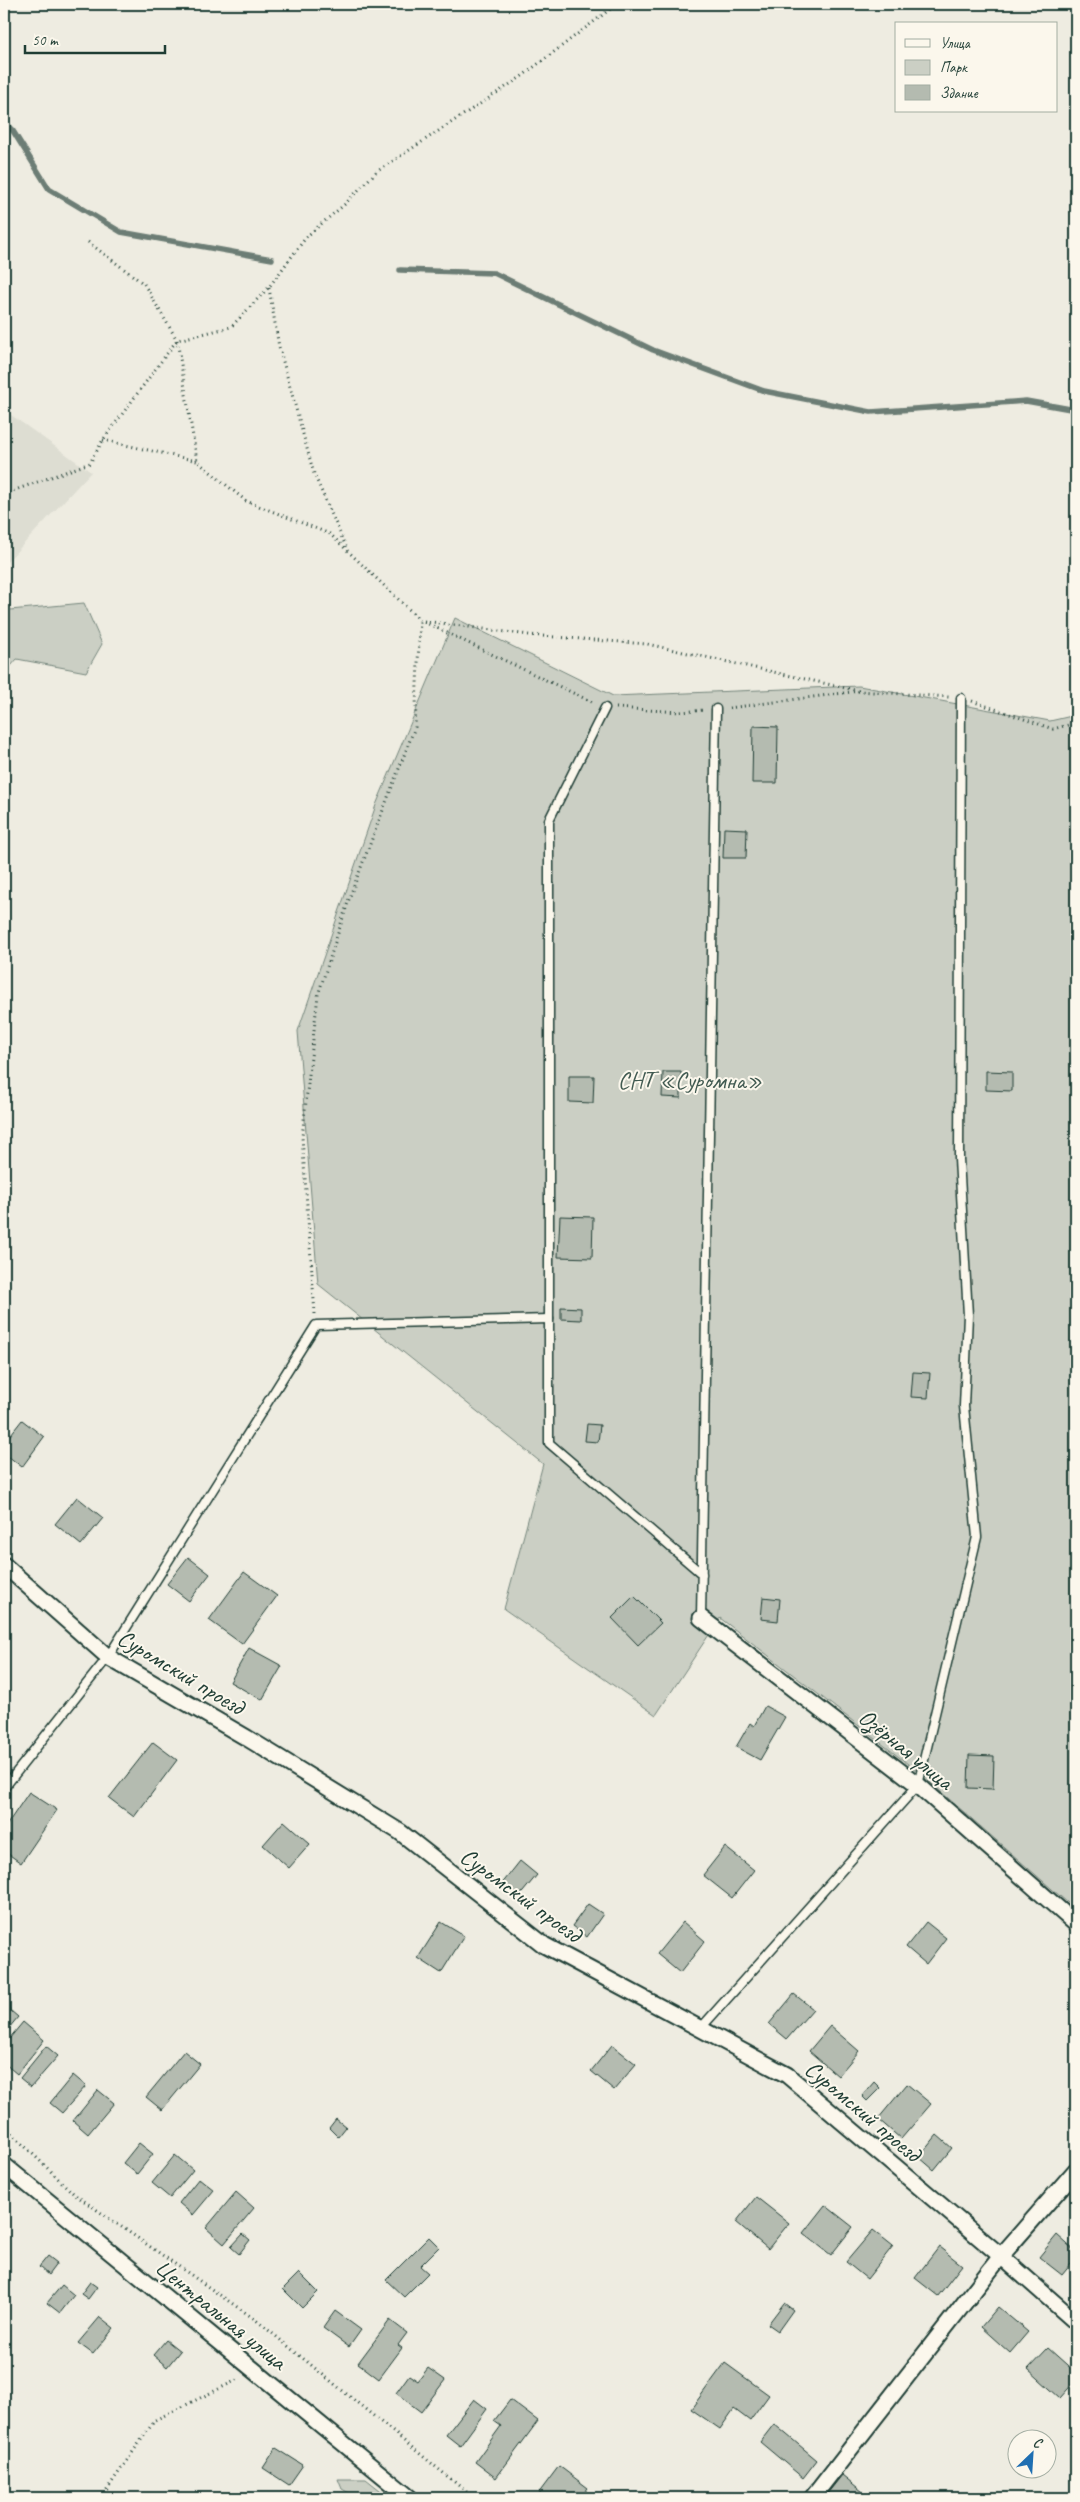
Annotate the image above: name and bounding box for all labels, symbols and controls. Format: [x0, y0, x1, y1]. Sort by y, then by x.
scale bar [25, 22, 165, 54]
legend [895, 22, 1058, 112]
text: 50 m [32, 31, 59, 50]
text: Улица [940, 34, 971, 53]
text: Парк [940, 58, 968, 77]
text: Здание [940, 84, 979, 103]
park label: СНТ «Суромна» [618, 1065, 762, 1095]
street label: Суромский проезд [112, 1622, 252, 1723]
street label: Озёрная улица [852, 1702, 960, 1798]
street label: Суромский проезд [454, 1841, 590, 1951]
street label: Суромский проезд [799, 2054, 929, 2170]
street label: Центральная улица [149, 2252, 294, 2377]
north arrow [1008, 2430, 1058, 2480]
text: С [1031, 2434, 1046, 2453]

